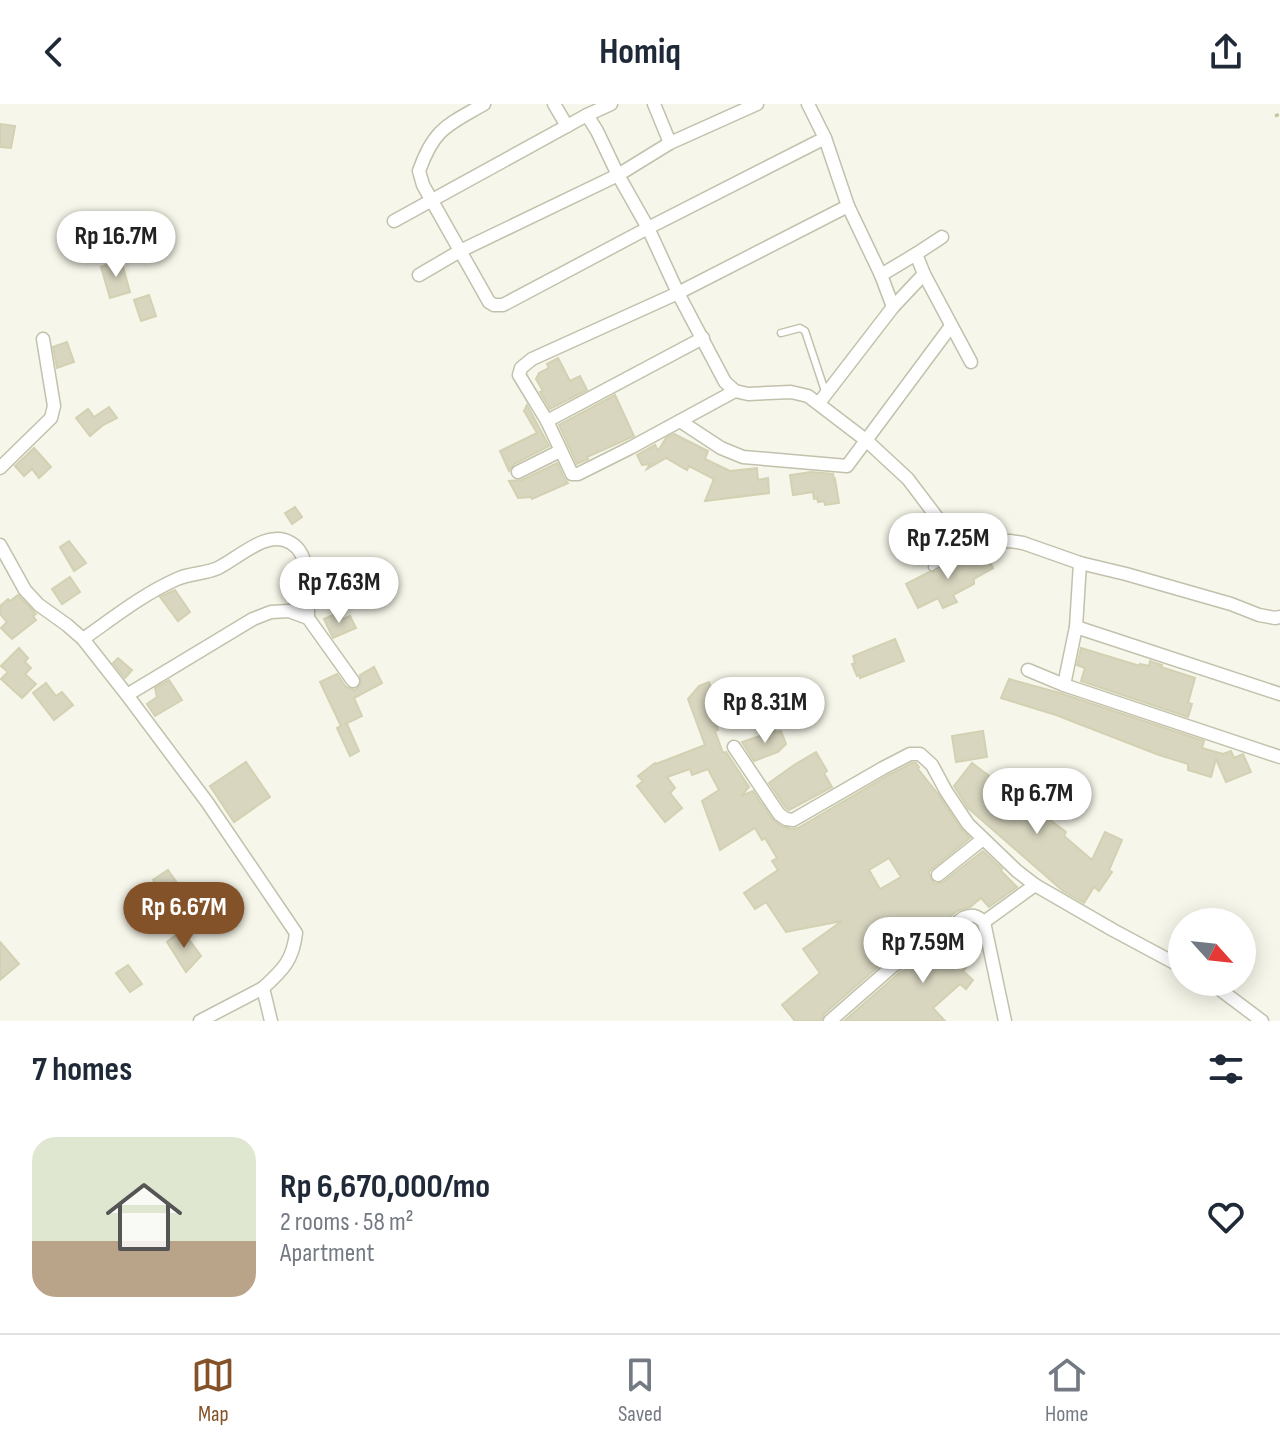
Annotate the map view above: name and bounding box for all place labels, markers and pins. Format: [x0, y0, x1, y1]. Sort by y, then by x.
pin: Rp 16.7M [33, 211, 199, 279]
pin: Rp 7.25M [865, 513, 1031, 581]
pin: Rp 7.63M [256, 557, 422, 625]
pin: Rp 8.31M [682, 677, 848, 745]
pin: Rp 6.7M [963, 768, 1111, 836]
pin: Rp 6.67M [101, 882, 267, 950]
pin: Rp 7.59M [840, 917, 1006, 985]

